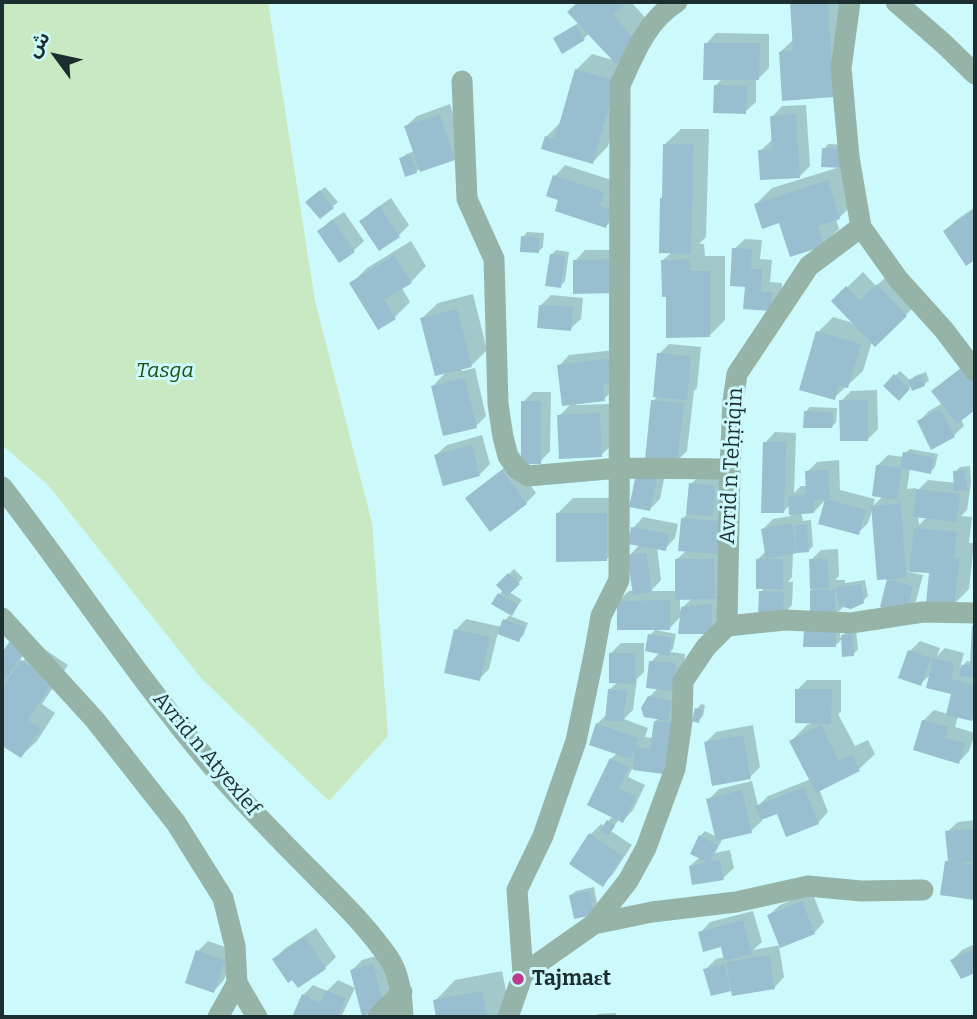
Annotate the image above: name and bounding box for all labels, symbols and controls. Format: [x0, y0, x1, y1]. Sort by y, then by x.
north arrow [21, 21, 91, 91]
text: ش [21, 27, 55, 61]
park label: Tasga [136, 358, 194, 384]
street label: Avrid n Teḥṛiqin [715, 387, 749, 545]
street label: Avrid n Atyexlef [147, 687, 265, 821]
place label: Tajmaɛt [532, 966, 611, 992]
marker: Tajmaɛt [510, 971, 526, 987]

